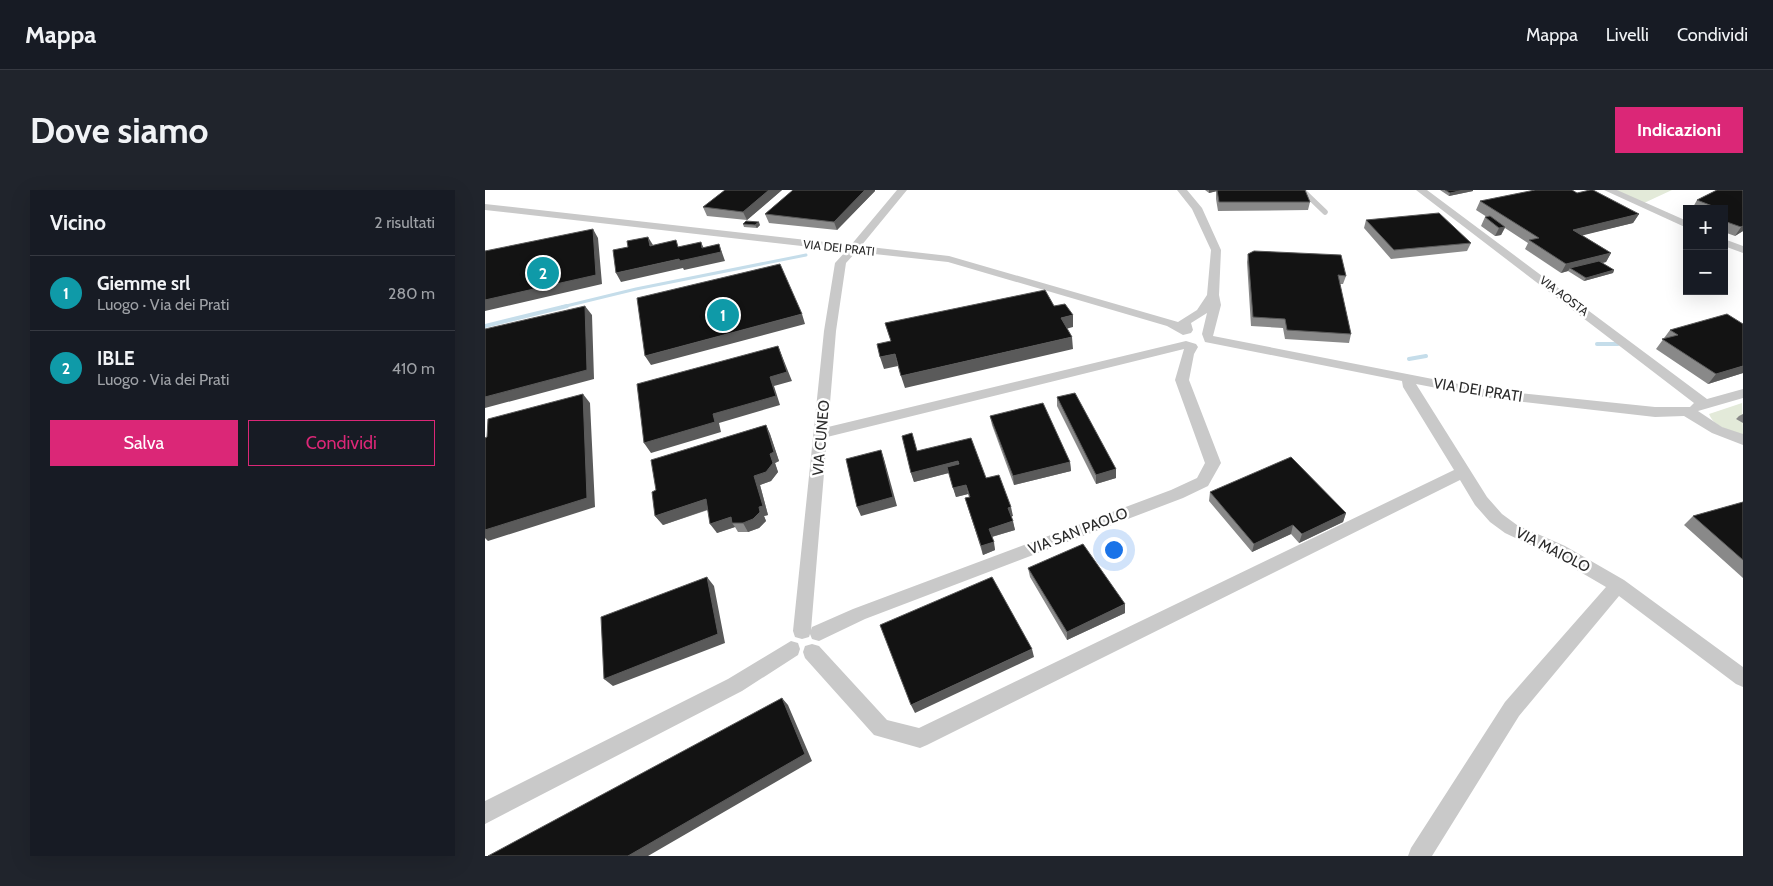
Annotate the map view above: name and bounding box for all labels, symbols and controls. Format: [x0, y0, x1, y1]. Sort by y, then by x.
text: Mappa [25, 20, 96, 49]
text: Mappa [1526, 24, 1578, 46]
text: Livelli [1606, 24, 1649, 46]
text: Condividi [1677, 24, 1748, 46]
button: Indicazioni [1615, 107, 1743, 153]
text: Dove siamo [30, 109, 209, 152]
map controls [1683, 205, 1728, 295]
button: + [1683, 205, 1728, 250]
text: Vicino [50, 210, 106, 235]
text: 2 risultati [374, 213, 435, 232]
street label: VIA DEI PRATI [803, 236, 876, 259]
button: − [1683, 250, 1728, 295]
pin: 2 [527, 254, 559, 292]
text: Giemme srl [97, 272, 190, 295]
street label: VIA AOSTA [1537, 272, 1592, 319]
text: 1 [63, 284, 69, 303]
text: 280 m [388, 284, 435, 303]
text: Luogo · Via dei Prati [97, 295, 229, 314]
pin: 1 [707, 296, 739, 334]
text: IBLE [97, 347, 135, 370]
text: 2 [62, 359, 70, 378]
text: 410 m [392, 359, 435, 378]
text: Luogo · Via dei Prati [97, 370, 229, 389]
street label: VIA DEI PRATI [1432, 374, 1524, 406]
street label: VIA CUNEO [809, 399, 833, 477]
button: Salva [50, 420, 238, 466]
button: Condividi [248, 420, 435, 466]
street label: VIA SAN PAOLO [1026, 504, 1130, 558]
street label: VIA MAIOLO [1513, 524, 1593, 576]
your location [1101, 537, 1127, 563]

